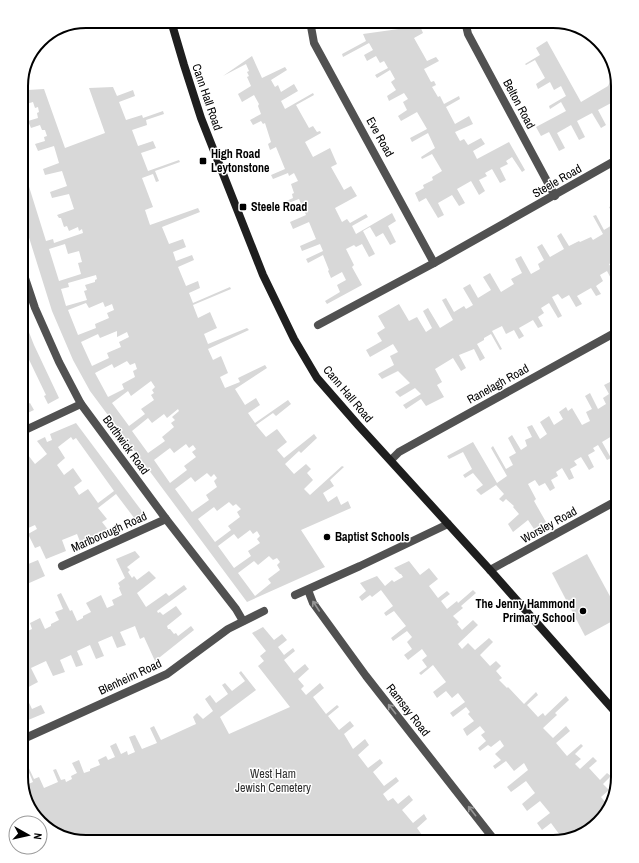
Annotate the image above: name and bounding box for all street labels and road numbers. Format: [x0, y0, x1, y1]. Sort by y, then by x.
street label: Cann Hall Road [188, 62, 226, 132]
street label: Belton Road [499, 76, 539, 132]
street label: Eve Road [363, 114, 397, 160]
street label: Steele Road [530, 161, 584, 201]
street label: Ranelagh Road [464, 360, 532, 408]
street label: Cann Hall Road [320, 362, 376, 426]
street label: Borthwick Road [99, 412, 153, 478]
street label: Worsley Road [518, 503, 580, 547]
street label: Marlborough Road [69, 508, 149, 556]
street label: Blenheim Road [96, 655, 164, 699]
street label: Ramsay Road [383, 681, 433, 739]

